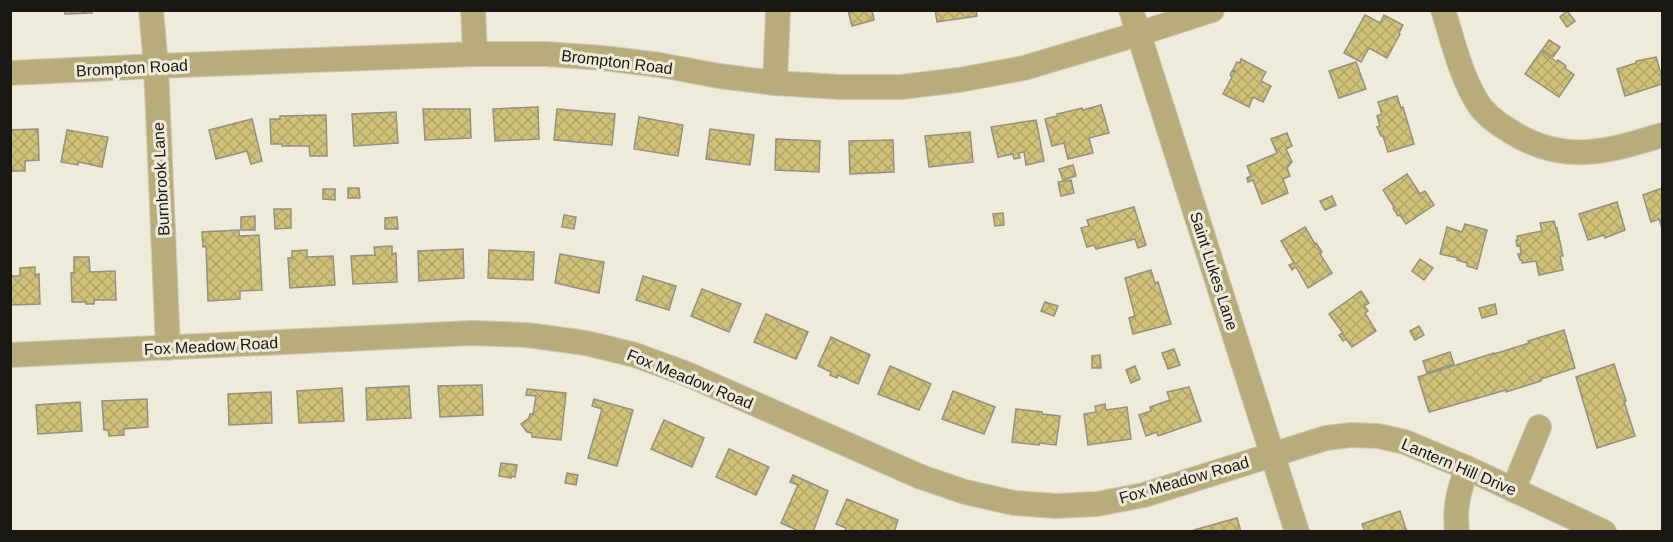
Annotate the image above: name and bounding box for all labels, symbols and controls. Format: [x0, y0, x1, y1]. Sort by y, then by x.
street label: Brompton Road [560, 47, 674, 77]
street label: Brompton Road [76, 57, 188, 79]
street label: Burnbrook Lane [150, 122, 172, 236]
street label: Saint Lukes Lane [1187, 210, 1241, 333]
street label: Fox Meadow Road [143, 334, 279, 358]
street label: Fox Meadow Road [625, 346, 755, 412]
street label: Lantern Hill Drive [1399, 435, 1519, 499]
street label: Fox Meadow Road [1117, 453, 1251, 507]

